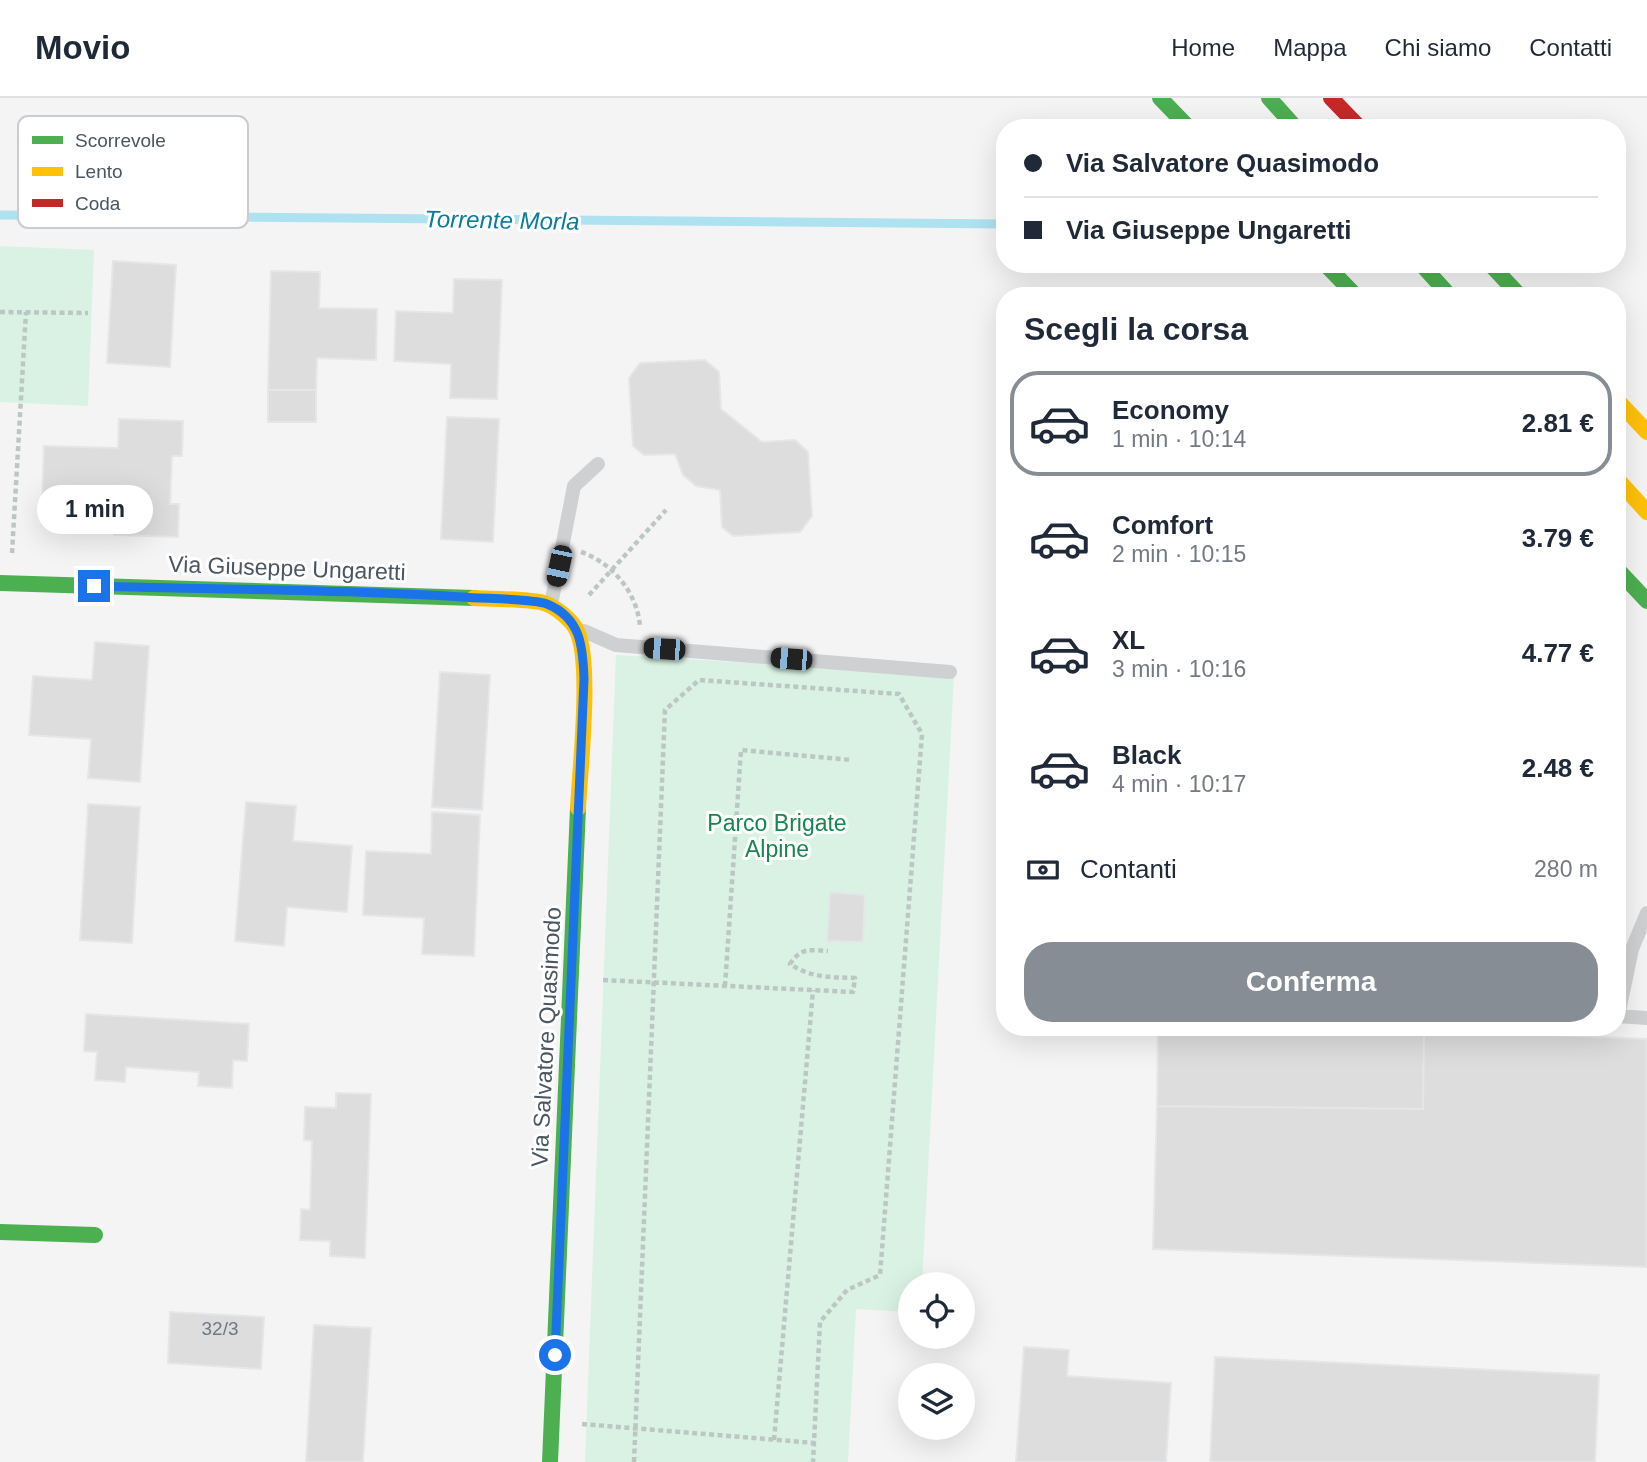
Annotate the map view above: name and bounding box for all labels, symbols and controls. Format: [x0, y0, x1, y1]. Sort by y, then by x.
text: Movio [35, 29, 130, 66]
text: Home [1171, 34, 1235, 61]
text: Mappa [1273, 34, 1347, 61]
text: Chi siamo [1385, 34, 1491, 61]
text: Contatti [1529, 34, 1612, 61]
legend [18, 116, 248, 228]
text: Scorrevole [75, 130, 166, 151]
text: Via Salvatore Quasimodo [1066, 148, 1379, 178]
text: Lento [75, 161, 123, 182]
text: Coda [75, 193, 121, 214]
water label: Torrente Morla [424, 205, 580, 235]
text: Via Giuseppe Ungaretti [1066, 215, 1352, 245]
text: Scegli la corsa [1024, 311, 1248, 347]
icon: car [1028, 392, 1091, 455]
text: Economy [1112, 395, 1229, 425]
text: 2.81 € [1522, 408, 1594, 438]
text: 1 min · 10:14 [1112, 426, 1246, 452]
callout: 1 min [36, 484, 152, 533]
text: 1 min [65, 496, 125, 522]
icon: car [1028, 507, 1091, 570]
text: Comfort [1112, 510, 1213, 540]
text: 3.79 € [1522, 523, 1594, 553]
text: 2 min · 10:15 [1112, 541, 1246, 567]
car [545, 543, 574, 589]
street label: Via Giuseppe Ungaretti [168, 551, 406, 585]
route end [78, 570, 110, 602]
icon: car [1028, 622, 1091, 685]
text: XL [1112, 625, 1145, 655]
car [643, 637, 686, 661]
text: 4.77 € [1522, 638, 1594, 668]
car [770, 647, 813, 671]
text: 3 min · 10:16 [1112, 656, 1246, 682]
icon: car [1028, 737, 1091, 800]
text: Black [1112, 740, 1181, 770]
text: 2.48 € [1522, 753, 1594, 783]
text: 4 min · 10:17 [1112, 771, 1246, 797]
park label: Parco Brigate Alpine [707, 810, 847, 862]
icon: cash [1024, 851, 1062, 889]
text: Contanti [1080, 854, 1177, 884]
text: 280 m [1534, 856, 1598, 882]
street label: Via Salvatore Quasimodo [526, 906, 566, 1168]
button: Conferma [1024, 942, 1598, 1022]
map controls [898, 1272, 975, 1440]
button: locate [898, 1272, 975, 1349]
house number: 32/3 [202, 1318, 238, 1339]
route start [539, 1339, 571, 1371]
button: layers [898, 1363, 975, 1440]

